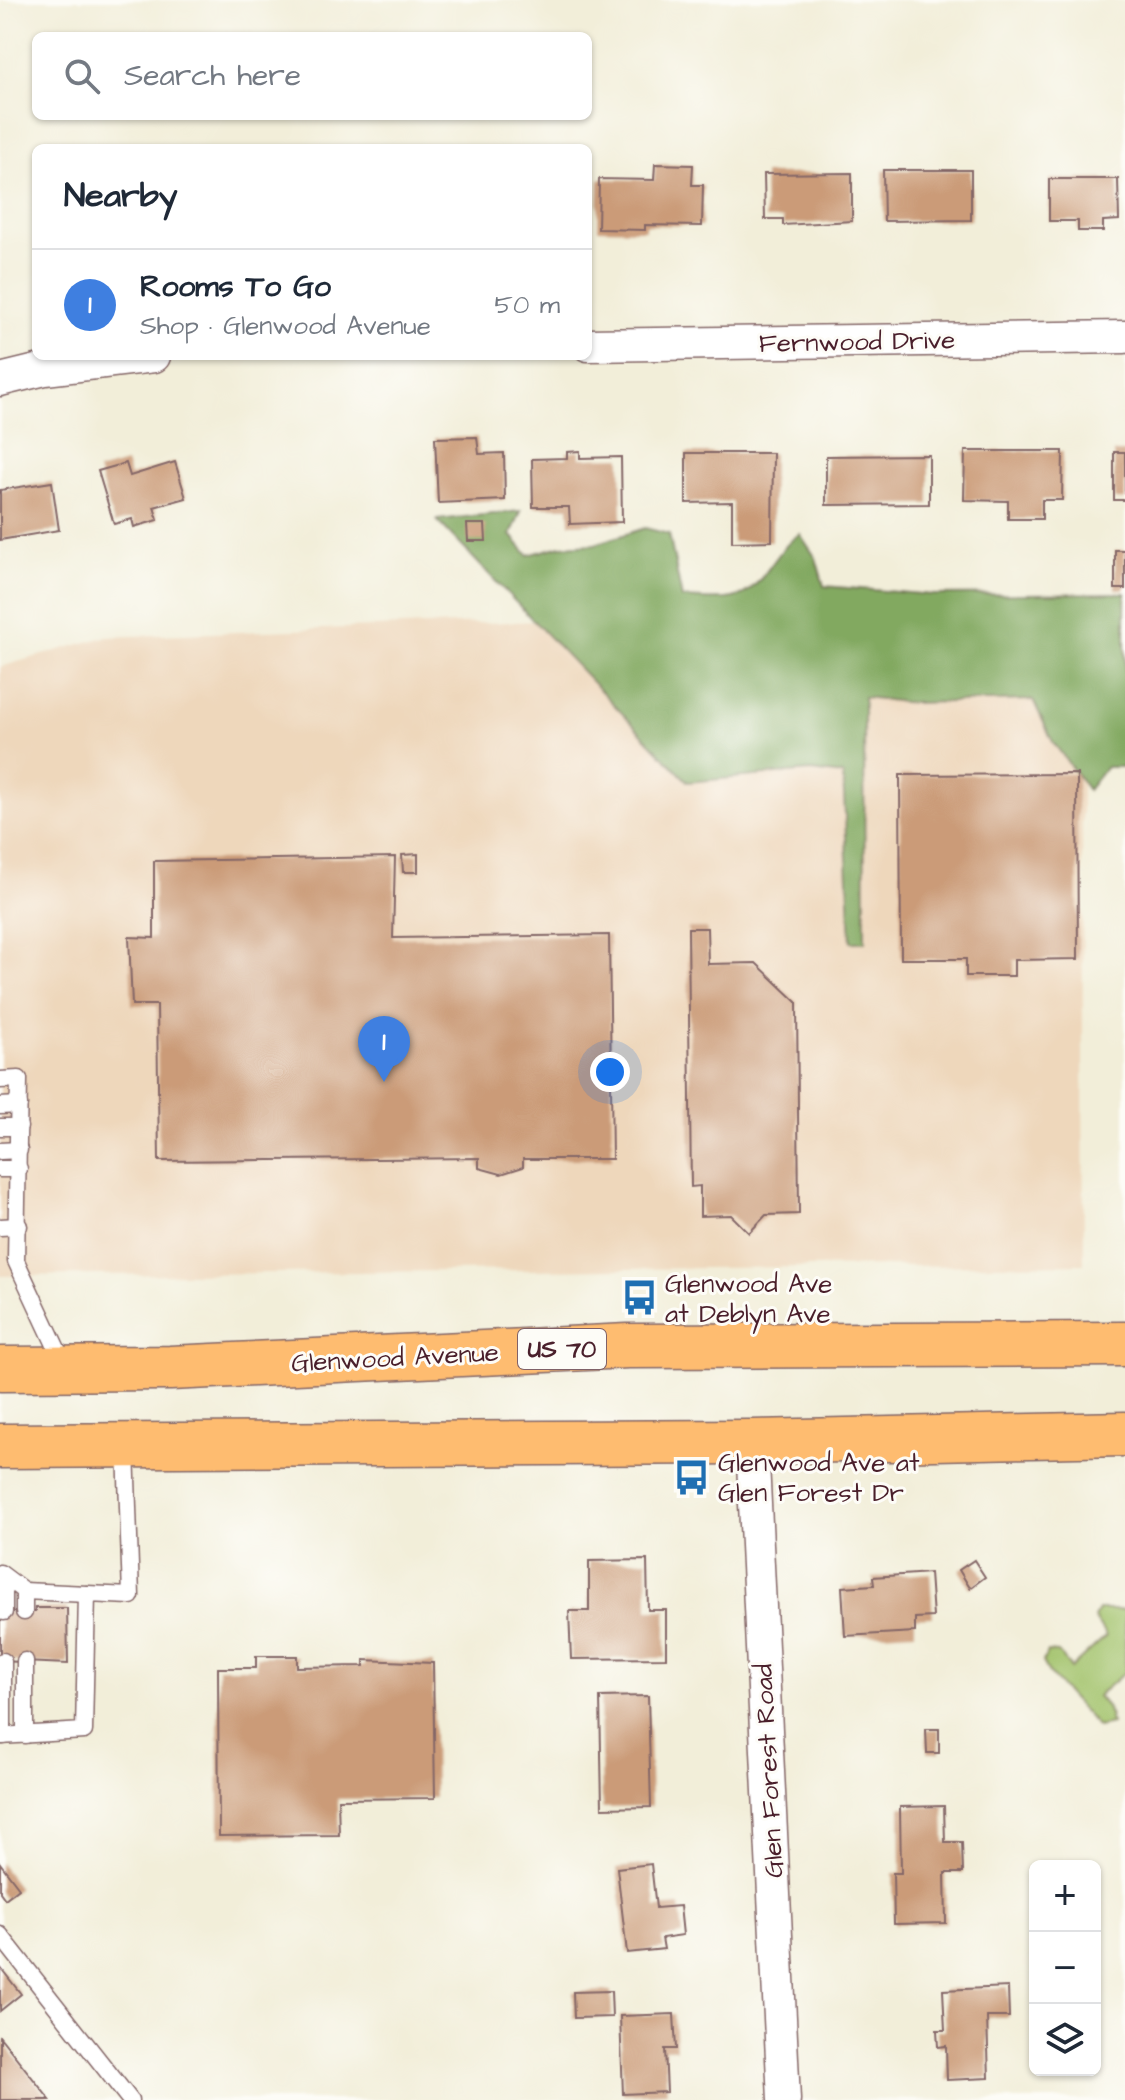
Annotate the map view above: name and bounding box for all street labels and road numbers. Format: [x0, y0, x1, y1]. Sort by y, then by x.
street label: Fernwood Drive [759, 322, 955, 362]
road number: US 70 [518, 1329, 606, 1369]
street label: Glenwood Avenue [290, 1335, 500, 1381]
street label: Glen Forest Road [745, 1663, 793, 1879]

